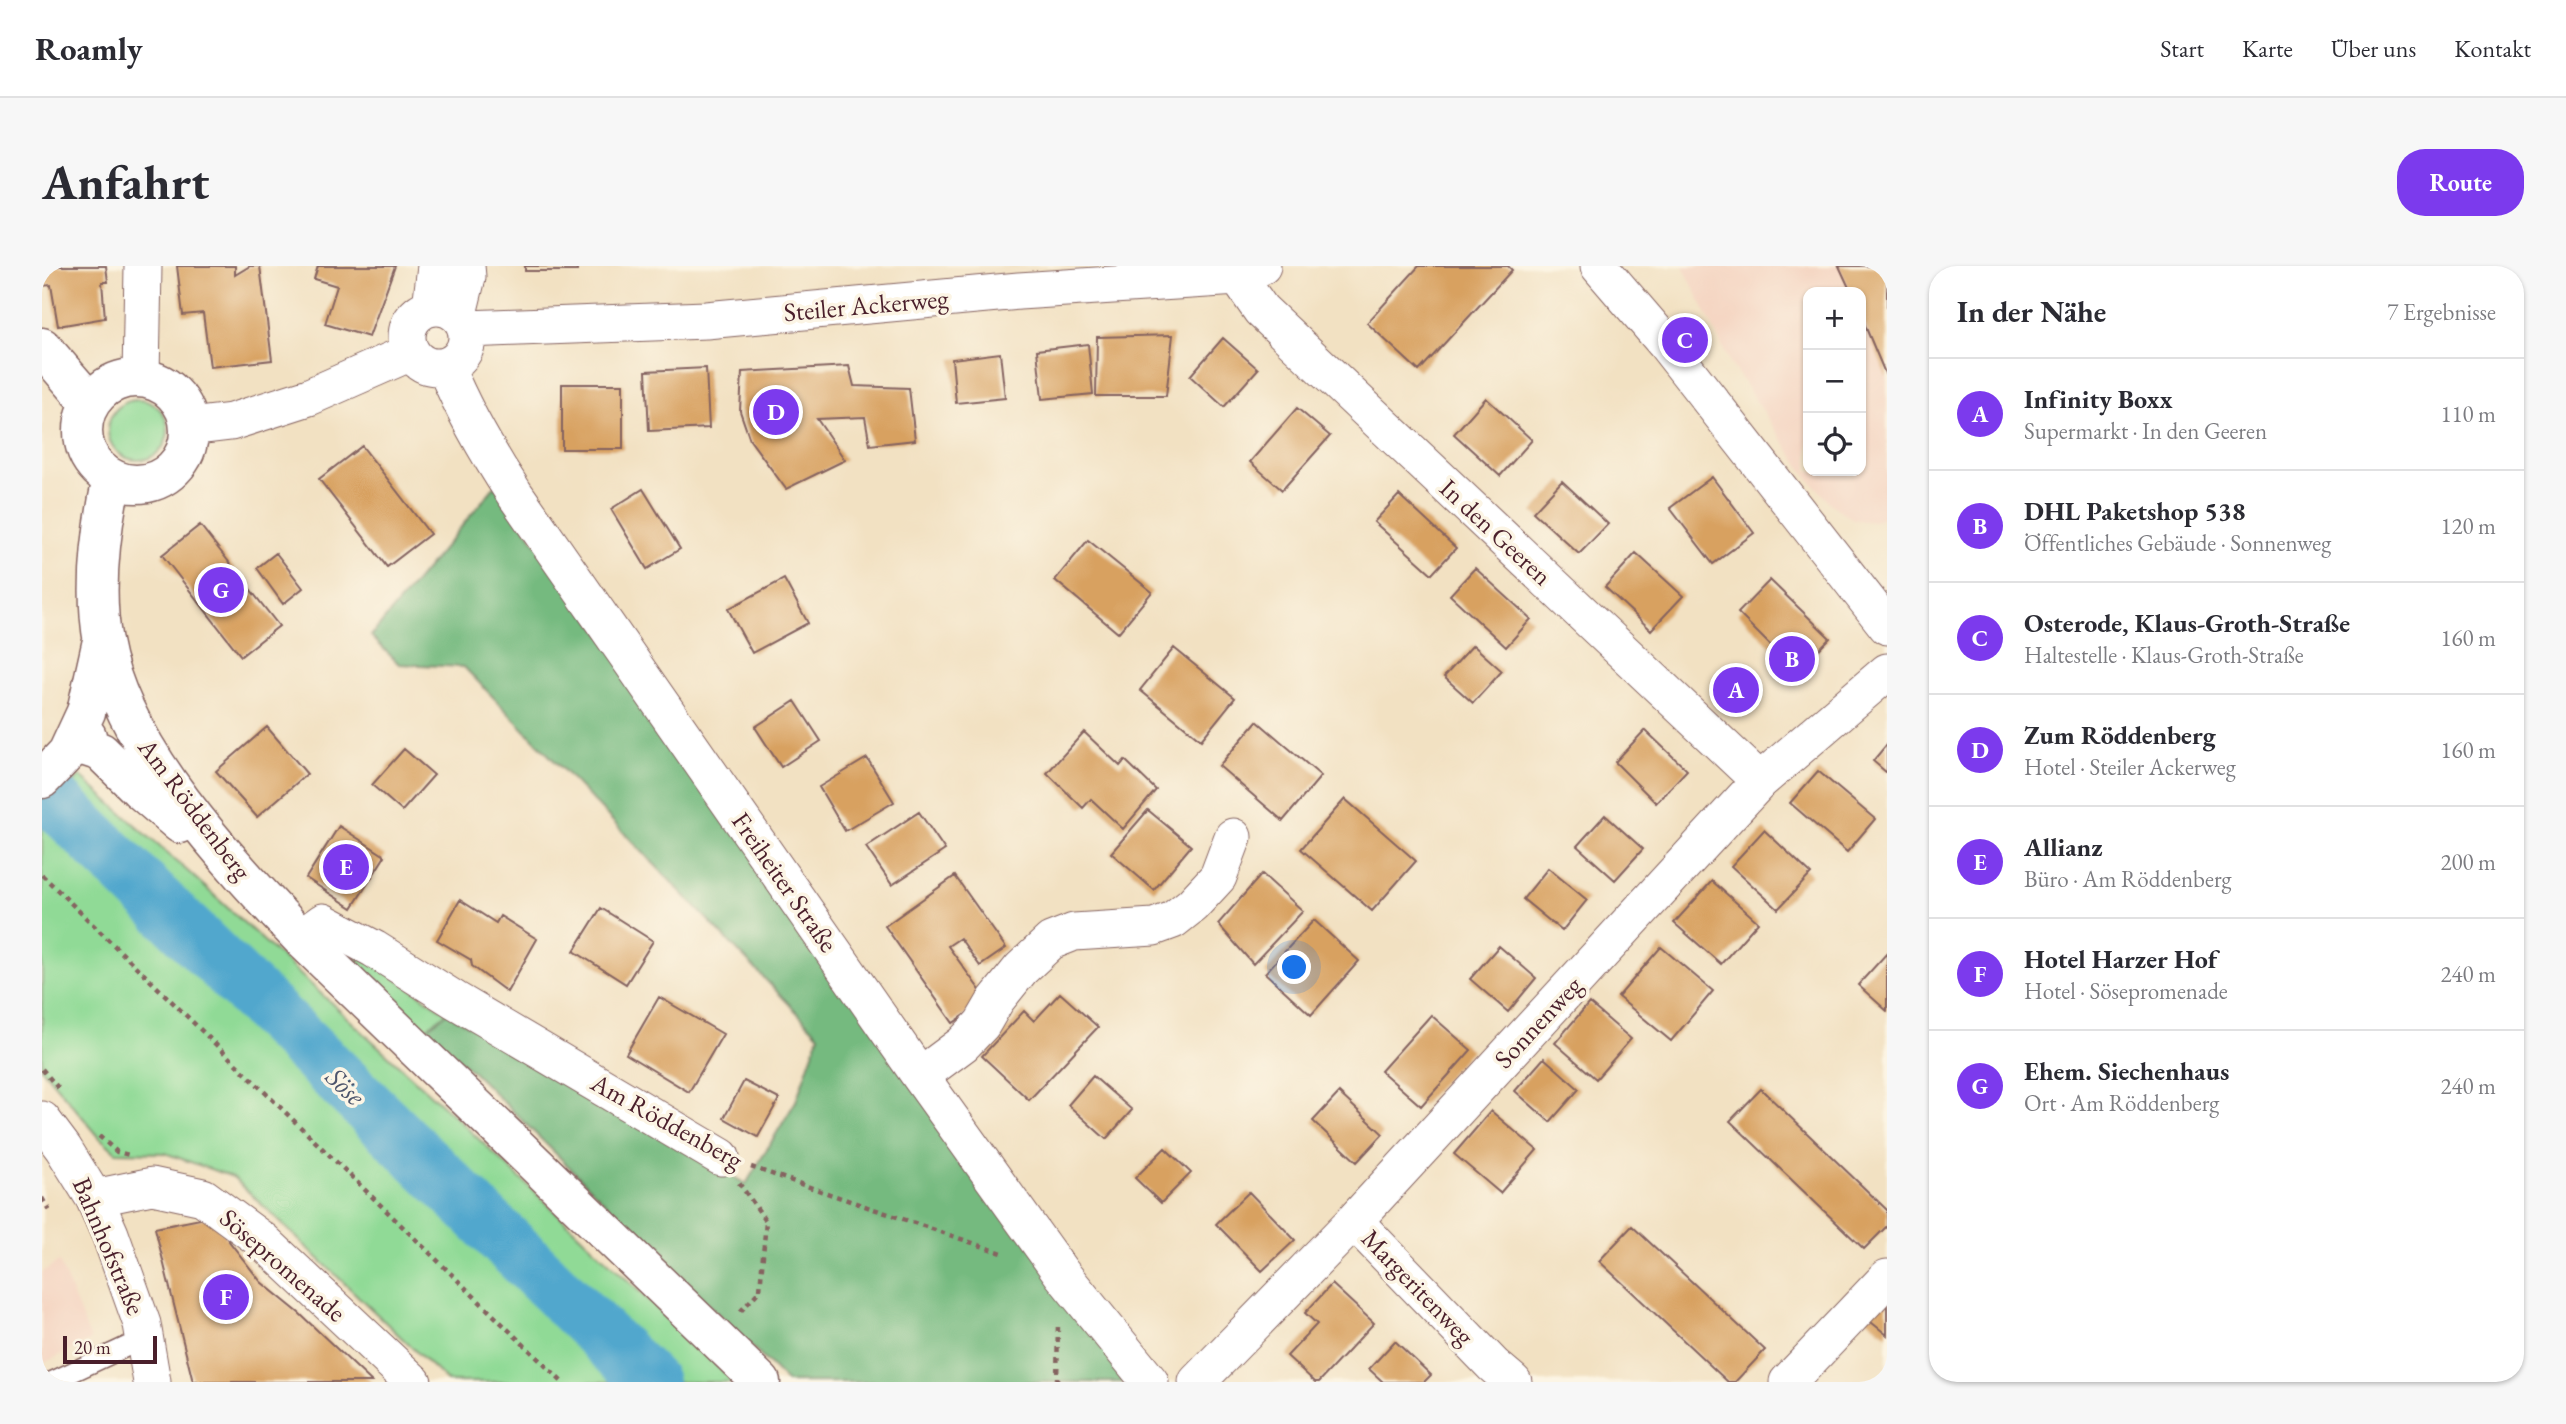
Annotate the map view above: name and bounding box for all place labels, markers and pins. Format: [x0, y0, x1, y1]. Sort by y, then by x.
pin: C [1662, 314, 1708, 366]
pin: D [753, 386, 799, 438]
pin: G [198, 564, 244, 616]
pin: B [1769, 633, 1815, 685]
pin: A [1713, 664, 1759, 716]
pin: E [323, 841, 369, 893]
pin: F [203, 1271, 249, 1323]

